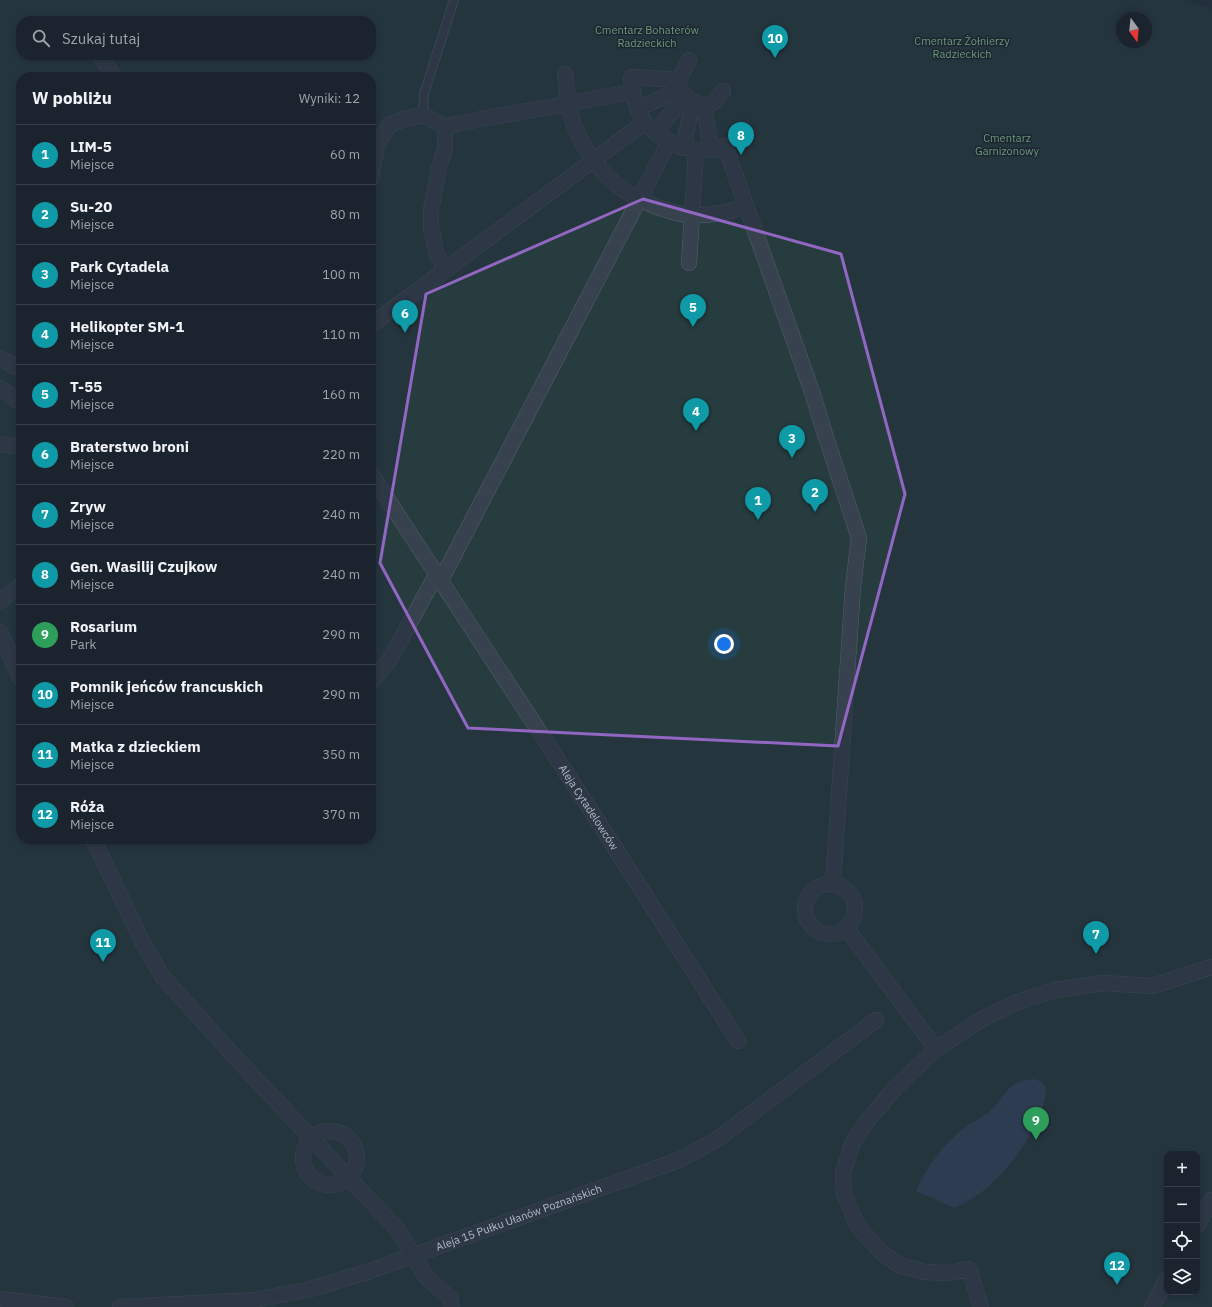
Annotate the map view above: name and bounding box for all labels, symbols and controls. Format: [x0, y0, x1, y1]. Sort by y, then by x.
north arrow [1116, 12, 1152, 48]
search box [16, 16, 376, 60]
park label: Cmentarz Bohaterów Radzieckich [595, 23, 700, 50]
pin: 10 [762, 25, 788, 58]
icon: search [30, 27, 52, 49]
text: Szukaj tutaj [62, 29, 140, 48]
park label: Cmentarz Żołnierzy Radzieckich [914, 34, 1010, 61]
text: W pobliżu [32, 87, 112, 109]
text: Wyniki: 12 [299, 90, 360, 107]
pin: 8 [728, 122, 754, 155]
park label: Cmentarz Garnizonowy [975, 131, 1040, 158]
text: LIM-5 [70, 137, 112, 156]
text: 1 [41, 146, 49, 163]
text: 60 m [330, 146, 360, 163]
text: Miejsce [70, 156, 114, 173]
text: Su-20 [70, 197, 112, 216]
text: 2 [41, 206, 49, 223]
text: 80 m [330, 206, 360, 223]
text: Miejsce [70, 216, 114, 233]
text: Park Cytadela [70, 257, 169, 276]
text: 3 [41, 266, 49, 283]
text: 100 m [322, 266, 360, 283]
text: Miejsce [70, 276, 114, 293]
pin: 5 [680, 294, 706, 327]
pin: 6 [392, 300, 418, 333]
text: Helikopter SM-1 [70, 317, 184, 336]
text: 4 [41, 326, 49, 343]
text: 110 m [322, 326, 360, 343]
text: Miejsce [70, 336, 114, 353]
text: T-55 [70, 377, 102, 396]
text: 5 [41, 386, 49, 403]
text: 160 m [322, 386, 360, 403]
text: Miejsce [70, 396, 114, 413]
pin: 4 [683, 398, 709, 431]
pin: 3 [779, 425, 805, 458]
text: Braterstwo broni [70, 437, 189, 456]
text: 6 [41, 446, 49, 463]
text: 220 m [322, 446, 360, 463]
text: Miejsce [70, 456, 114, 473]
pin: 2 [802, 479, 828, 512]
pin: 1 [745, 487, 771, 520]
text: Zryw [70, 497, 106, 516]
text: 7 [41, 506, 49, 523]
text: 240 m [322, 506, 360, 523]
text: Miejsce [70, 516, 114, 533]
text: Gen. Wasilij Czujkow [70, 557, 217, 576]
text: 8 [41, 566, 49, 583]
text: 240 m [322, 566, 360, 583]
text: Miejsce [70, 576, 114, 593]
text: Rosarium [70, 617, 137, 636]
text: 9 [41, 626, 49, 643]
text: 290 m [322, 626, 360, 643]
your location [714, 634, 734, 654]
text: Park [70, 636, 96, 653]
text: Pomnik jeńców francuskich [70, 677, 263, 696]
text: 10 [37, 686, 53, 703]
text: 290 m [322, 686, 360, 703]
text: Miejsce [70, 696, 114, 713]
text: Matka z dzieckiem [70, 737, 201, 756]
text: 11 [37, 746, 53, 763]
text: 350 m [322, 746, 360, 763]
text: Miejsce [70, 756, 114, 773]
street label: Aleja Cytadelowców [556, 762, 622, 853]
text: Róża [70, 797, 105, 816]
text: 12 [37, 806, 53, 823]
text: 370 m [322, 806, 360, 823]
text: Miejsce [70, 816, 114, 833]
pin: 7 [1083, 921, 1109, 954]
pin: 11 [90, 929, 116, 962]
pin: 9 [1023, 1107, 1049, 1140]
map controls [1164, 1151, 1200, 1295]
button: + [1164, 1151, 1200, 1187]
street label: Aleja 15 Pułku Ułanów Poznańskich [434, 1181, 604, 1254]
button: − [1164, 1187, 1200, 1223]
button: locate [1164, 1223, 1200, 1259]
pin: 12 [1104, 1252, 1130, 1285]
button: layers [1164, 1259, 1200, 1295]

